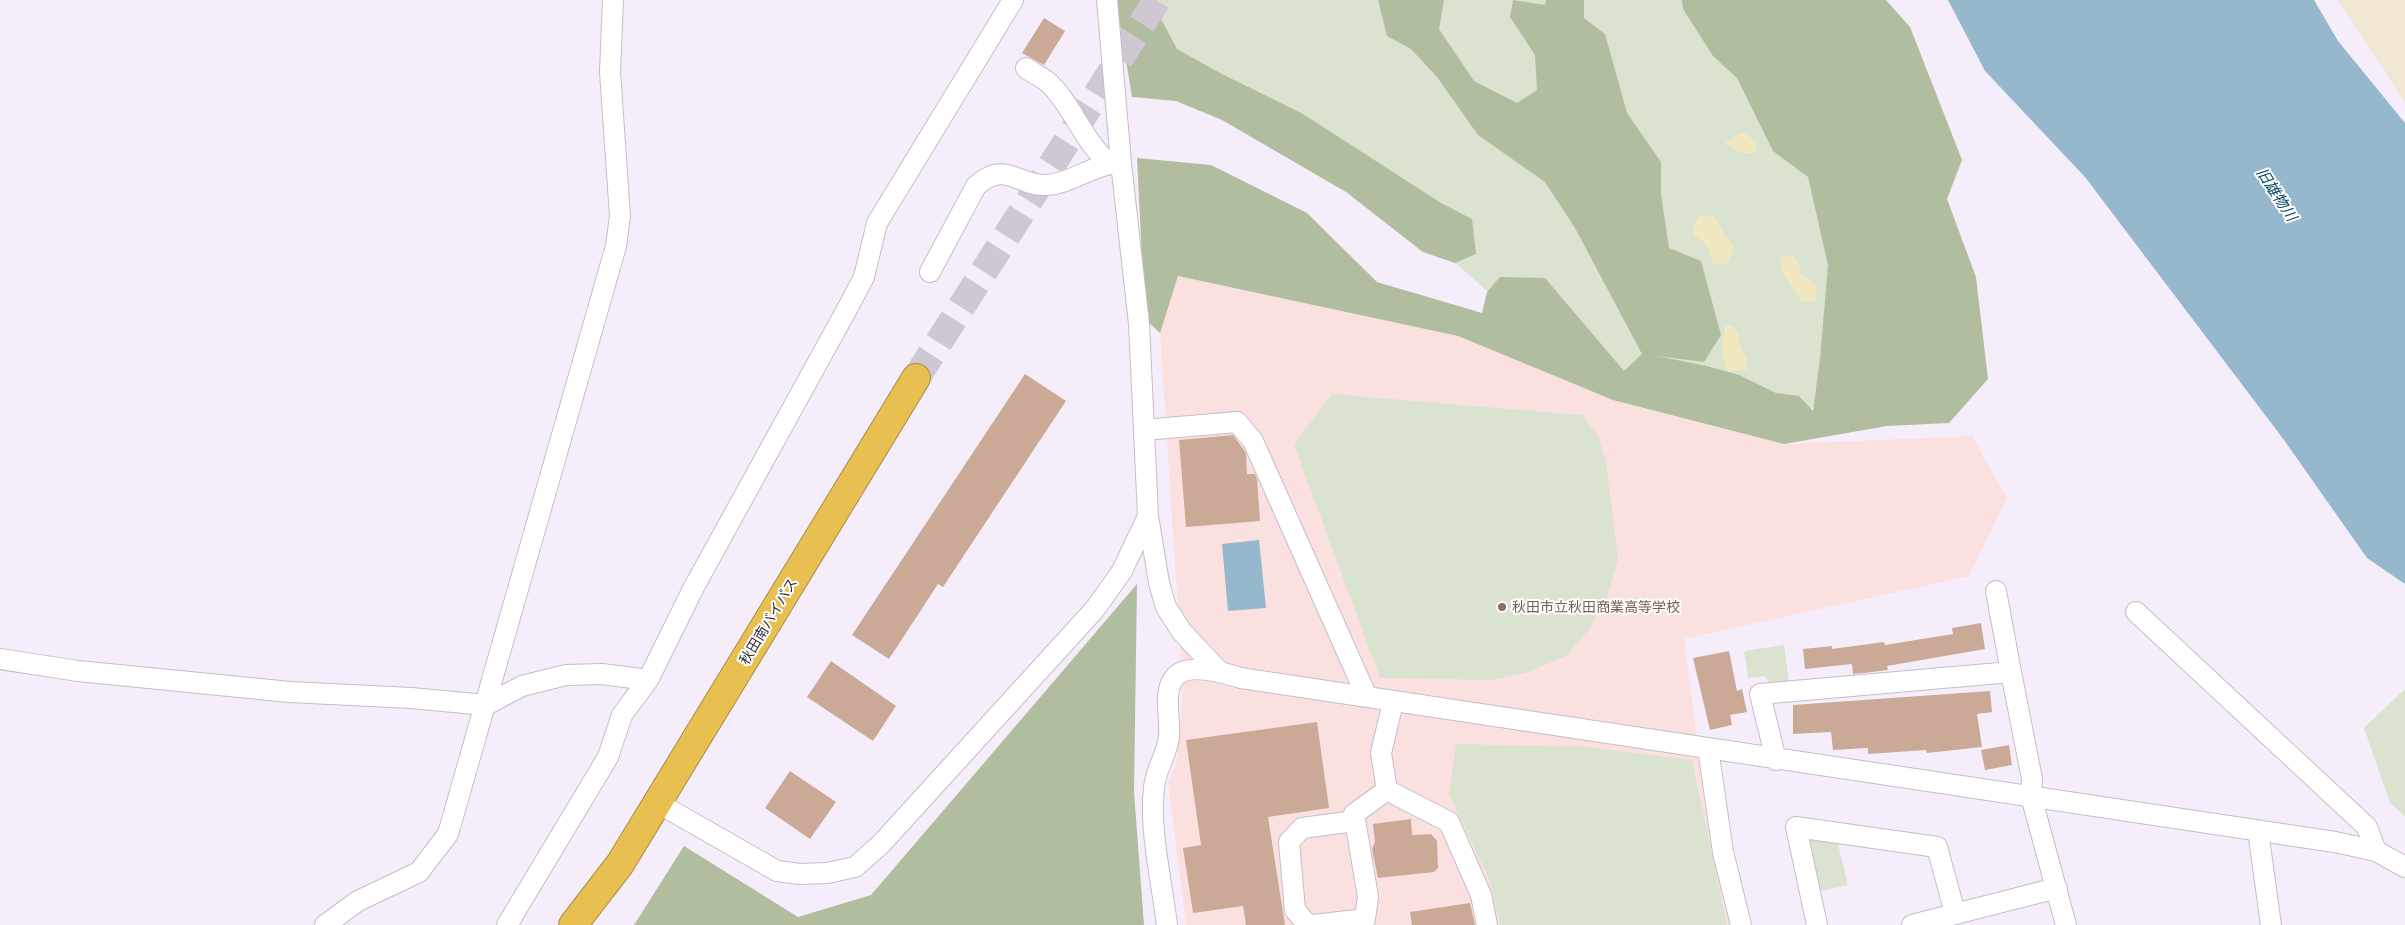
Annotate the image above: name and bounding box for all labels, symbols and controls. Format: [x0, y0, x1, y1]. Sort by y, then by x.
water label: 旧雄物川 [2253, 164, 2301, 224]
street label: 秋田南バイパス [736, 575, 800, 667]
place label: 秋田市立秋田商業高等学校 [1512, 599, 1680, 615]
marker: 秋田市立秋田商業高等学校 [1496, 601, 1508, 613]

